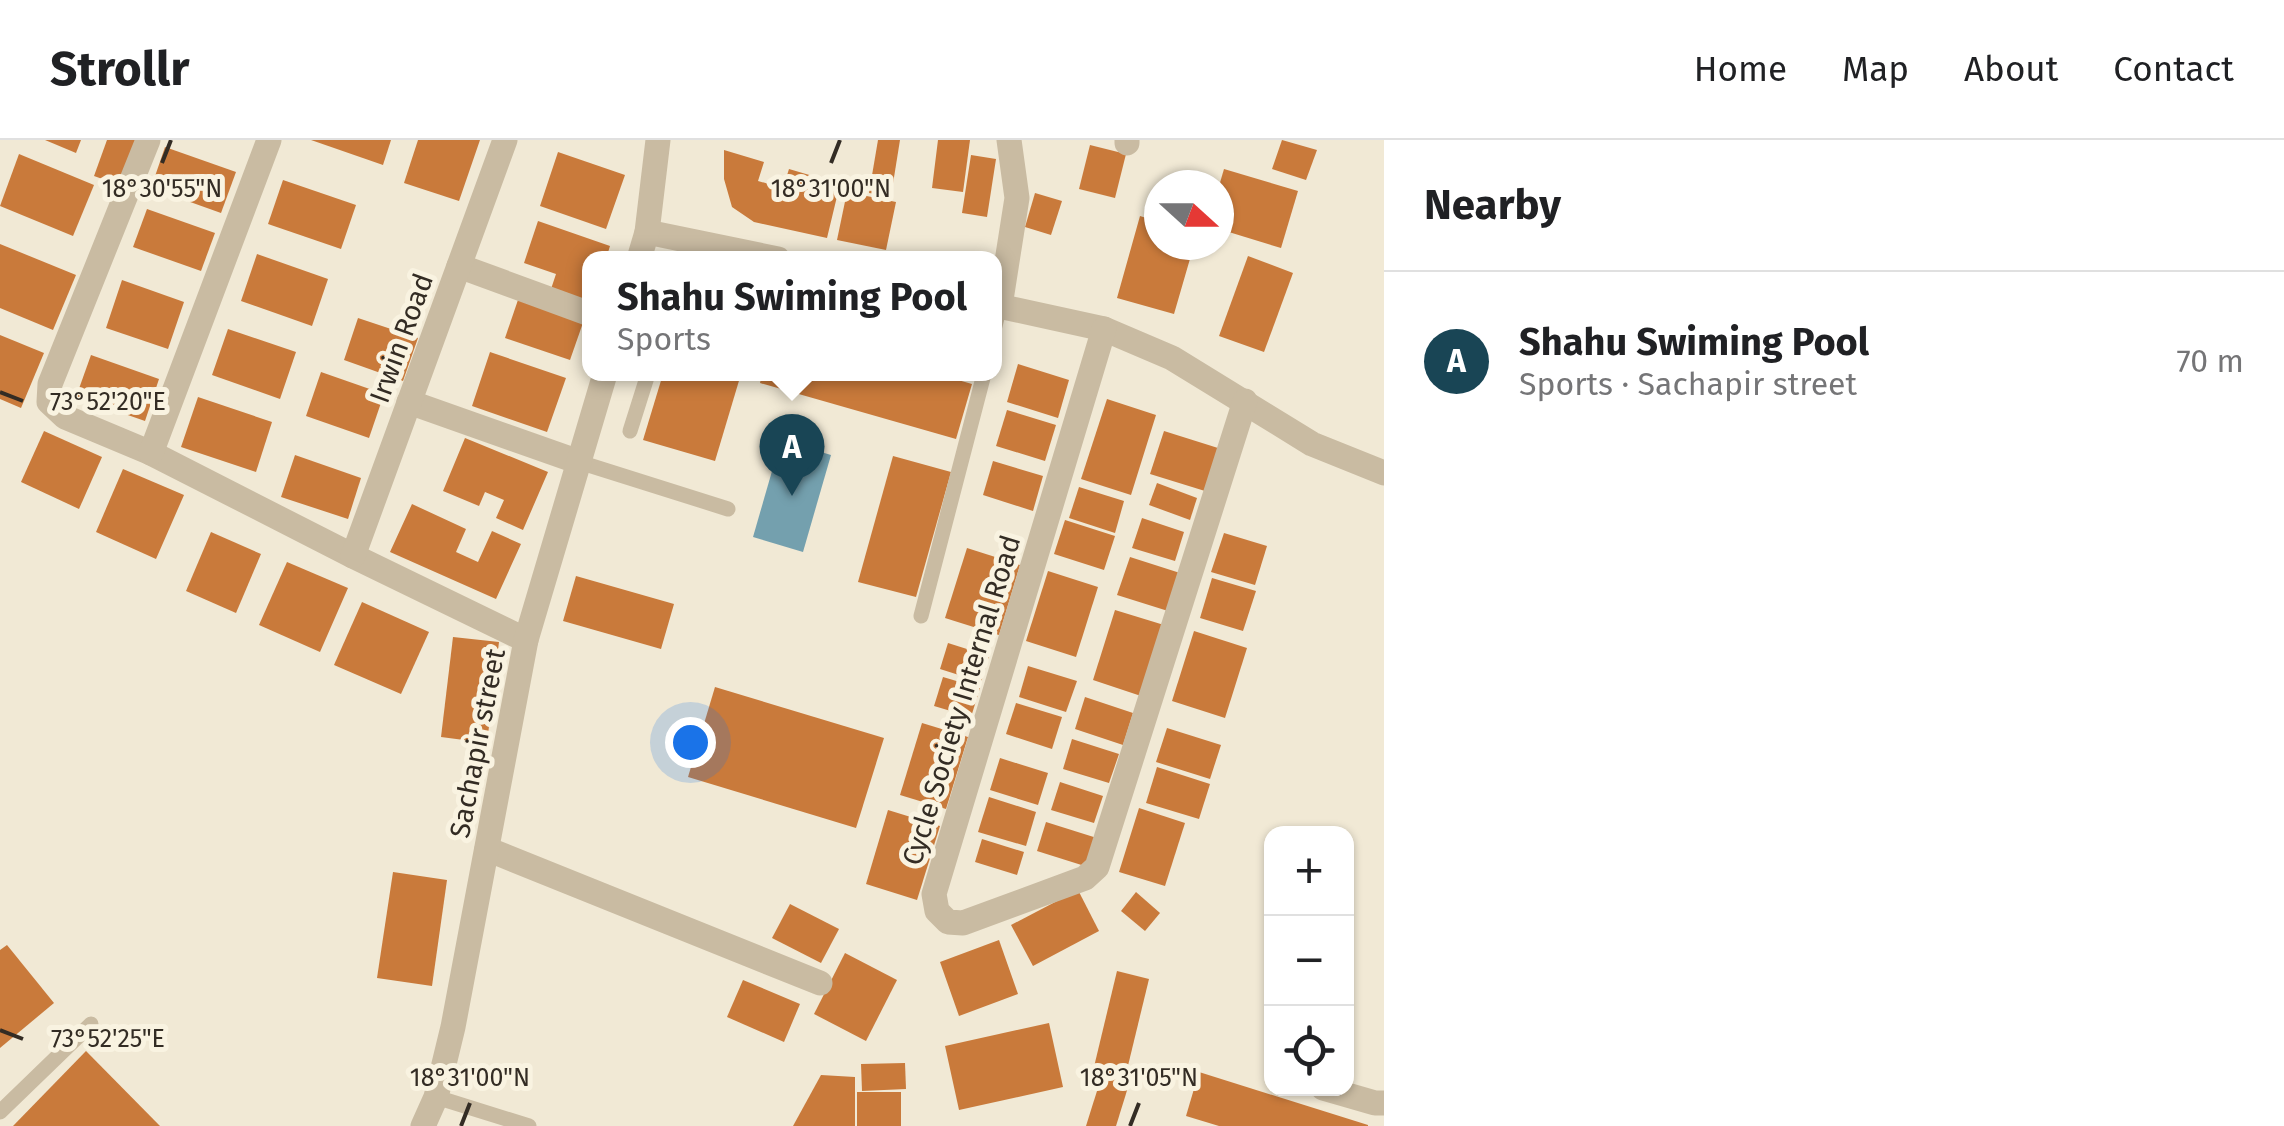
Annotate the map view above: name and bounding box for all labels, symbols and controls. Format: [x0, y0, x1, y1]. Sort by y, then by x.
text: Strollr [50, 40, 190, 98]
text: Home [1694, 48, 1787, 90]
text: Map [1842, 48, 1909, 90]
text: About [1964, 48, 2058, 90]
text: Contact [2113, 48, 2234, 90]
north arrow [1144, 170, 1234, 260]
text: 18°30'55"N [102, 174, 222, 204]
text: 18°31'00"N [771, 174, 891, 204]
text: Nearby [1424, 180, 1561, 230]
popup [582, 251, 1002, 381]
street label: Irwin Road [363, 269, 440, 407]
text: Shahu Swiming Pool [617, 274, 967, 320]
text: Shahu Swiming Pool [1519, 319, 1869, 365]
text: Sports [617, 320, 711, 358]
text: A [1447, 342, 1466, 380]
text: 70 m [2176, 342, 2244, 380]
text: Sports · Sachapir street [1519, 365, 1857, 403]
text: 73°52'20"E [50, 387, 166, 417]
pin: A [760, 414, 824, 496]
street label: Cycle Society Internal Road [896, 531, 1027, 869]
street label: Sachapir street [443, 645, 512, 841]
your location [665, 717, 716, 768]
map controls [1264, 826, 1354, 1096]
button: + [1264, 826, 1354, 916]
button: − [1264, 916, 1354, 1006]
button: locate [1264, 1006, 1354, 1096]
text: 73°52'25"E [51, 1024, 165, 1054]
text: 18°31'00"N [410, 1063, 530, 1093]
text: 18°31'05"N [1080, 1063, 1198, 1093]

